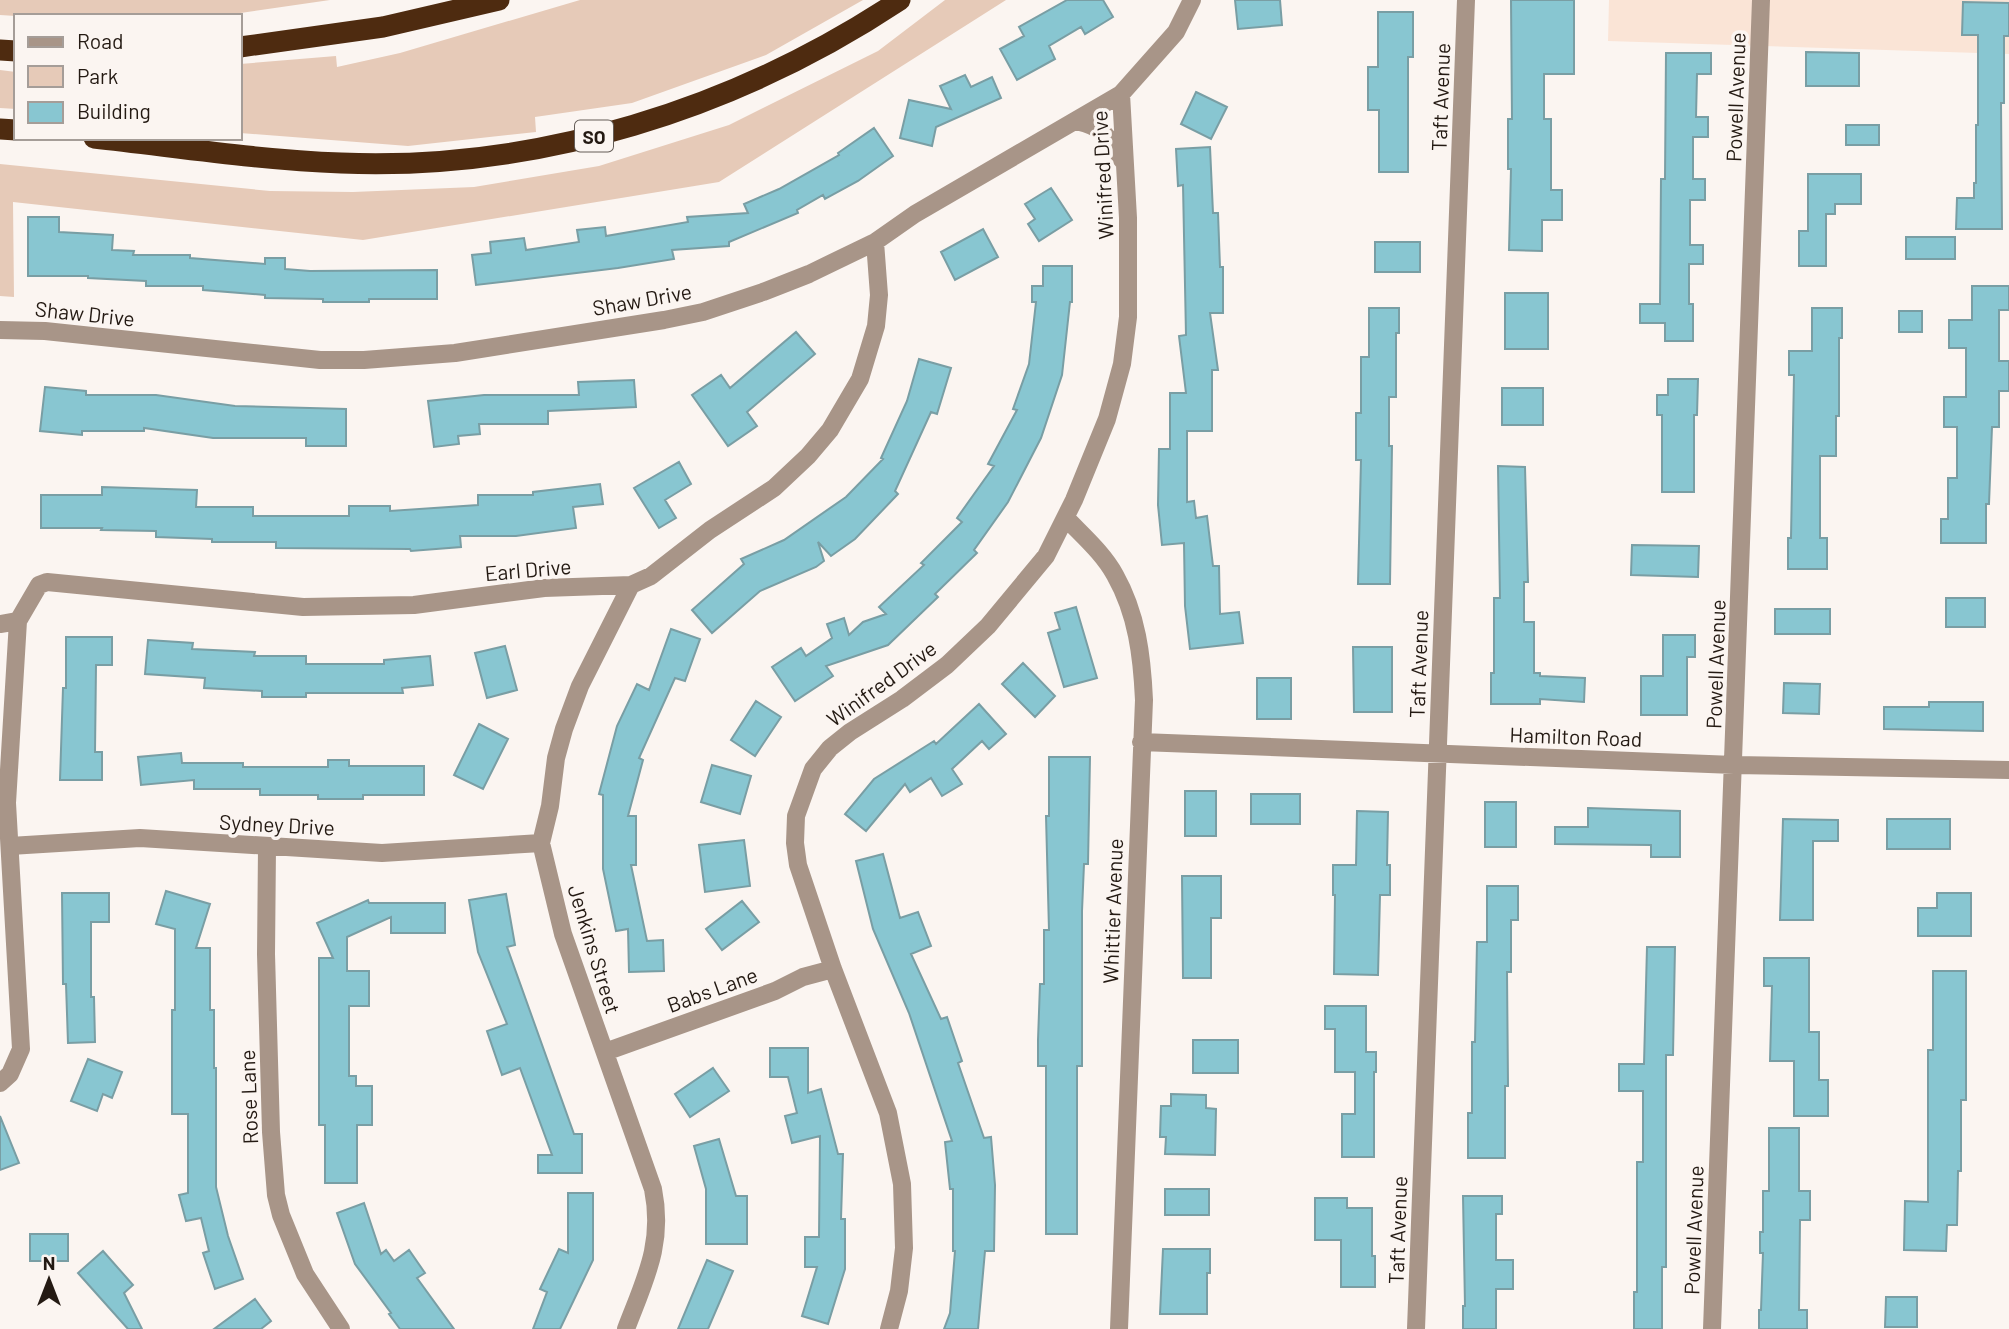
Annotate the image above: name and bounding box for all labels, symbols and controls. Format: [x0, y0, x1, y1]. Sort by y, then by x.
legend [14, 14, 242, 140]
text: Road [77, 28, 123, 53]
street label: Powell Avenue [1720, 32, 1750, 162]
street label: Taft Avenue [1426, 42, 1454, 152]
text: Park [77, 63, 118, 88]
text: Building [77, 98, 151, 123]
street label: Winifred Drive [1086, 110, 1118, 240]
road number: SO [575, 120, 613, 152]
street label: Shaw Drive [590, 278, 694, 320]
street label: Shaw Drive [34, 295, 136, 331]
street label: Earl Drive [484, 553, 572, 585]
street label: Powell Avenue [1700, 599, 1730, 729]
street label: Taft Avenue [1404, 609, 1432, 719]
street label: Winifred Drive [821, 635, 941, 731]
street label: Hamilton Road [1509, 721, 1643, 751]
street label: Sydney Drive [219, 808, 335, 840]
street label: Whittier Avenue [1097, 838, 1127, 984]
street label: Jenkins Street [564, 882, 626, 1016]
street label: Babs Lane [663, 961, 761, 1017]
street label: Rose Lane [234, 1049, 262, 1145]
street label: Powell Avenue [1678, 1165, 1708, 1295]
street label: Taft Avenue [1383, 1175, 1411, 1285]
north arrow [14, 1245, 84, 1315]
text: N [43, 1251, 55, 1274]

